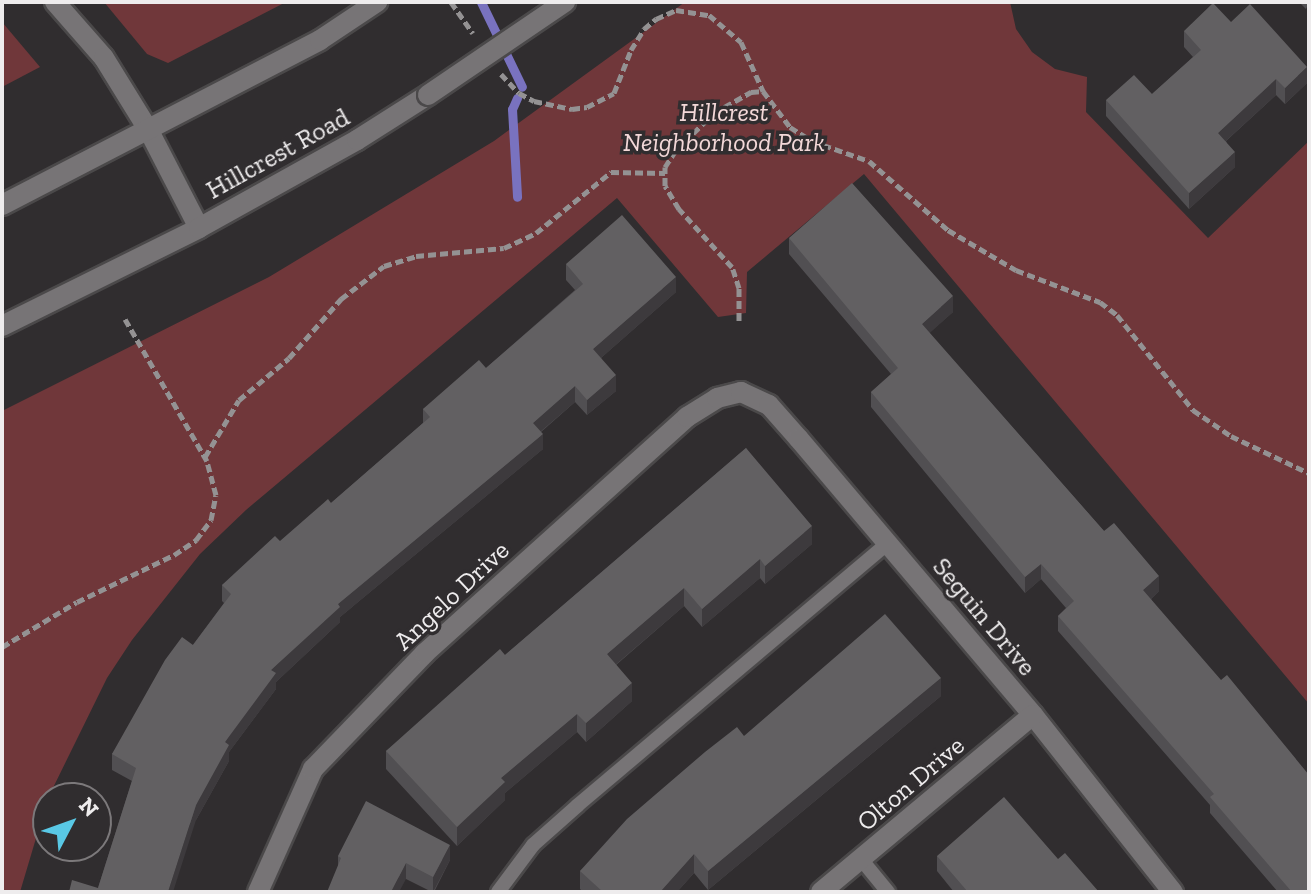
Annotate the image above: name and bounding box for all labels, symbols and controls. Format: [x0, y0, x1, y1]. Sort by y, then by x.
park label: Hillcrest Neighborhood Park [623, 97, 825, 158]
street label: Hillcrest Road [201, 102, 355, 206]
street label: Angelo Drive [388, 535, 516, 657]
street label: Seguin Drive [926, 552, 1042, 682]
street label: Olton Drive [851, 730, 971, 838]
north arrow [32, 782, 112, 862]
text: N [73, 792, 105, 822]

